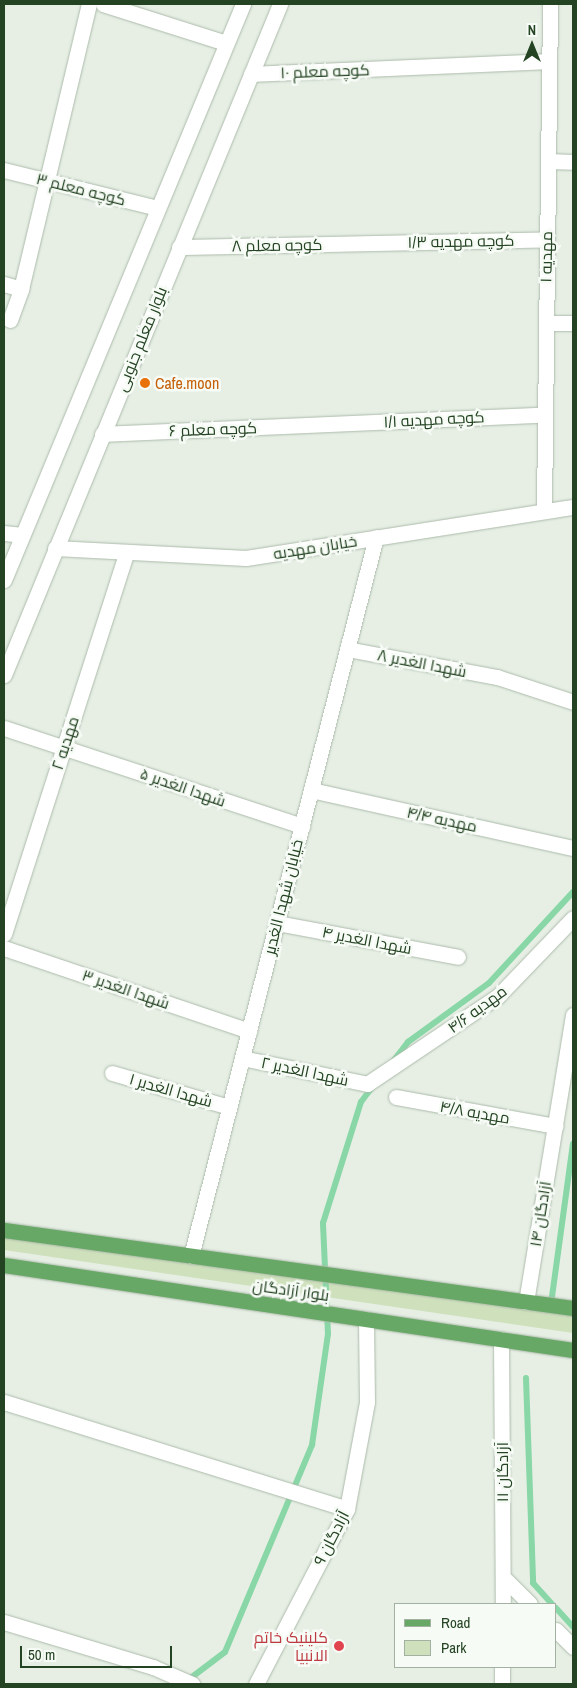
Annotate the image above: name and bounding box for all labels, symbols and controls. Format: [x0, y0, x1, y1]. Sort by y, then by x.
north arrow [507, 20, 557, 70]
text: N [528, 21, 536, 39]
street label: کوچه معلم ۱۰ [280, 60, 370, 82]
street label: کوچه معلم ۳ [34, 169, 128, 209]
street label: کوچه مهدیه ۱/۳ [407, 230, 515, 252]
street label: مهدیه ۱ [536, 231, 556, 283]
street label: کوچه معلم ۸ [232, 235, 322, 255]
street label: بلوار معلم جنوبی [111, 284, 171, 394]
place label: Cafe.moon [155, 373, 219, 393]
marker: Cafe.moon [139, 377, 151, 389]
street label: کوچه مهدیه ۱/۱ [383, 407, 485, 431]
street label: کوچه معلم ۶ [169, 418, 257, 440]
street label: خیابان مهدیه [272, 531, 358, 563]
street label: شهدا الغدیر ۸ [376, 645, 468, 681]
street label: مهدیه ۲ [47, 714, 83, 772]
street label: شهدا الغدیر ۵ [138, 763, 228, 811]
street label: مهدیه ۴/۴ [405, 802, 479, 836]
street label: خیابان شهدا الغدیر [259, 837, 307, 957]
street label: شهدا الغدیر ۴ [320, 922, 414, 958]
street label: شهدا الغدیر ۳ [80, 965, 172, 1013]
street label: مهدیه ۴/۶ [444, 981, 510, 1037]
street label: شهدا الغدیر ۲ [260, 1052, 350, 1090]
street label: شهدا الغدیر ۱ [127, 1069, 215, 1111]
street label: مهدیه ۴/۸ [438, 1096, 512, 1128]
street label: آزادگان ۱۴ [525, 1180, 555, 1248]
street label: بلوار آزادگان [251, 1275, 331, 1305]
street label: آزادگان ۱۱ [492, 1442, 512, 1502]
street label: آزادگان ۹ [309, 1508, 353, 1568]
legend [394, 1603, 557, 1668]
text: Road [441, 1612, 470, 1633]
place label: کلینیک خاتم الانبیا [254, 1627, 328, 1665]
scale bar [22, 1636, 175, 1668]
text: Park [441, 1637, 466, 1658]
marker: کلینیک خاتم الانبیا [332, 1639, 346, 1653]
text: 50 m [28, 1644, 55, 1665]

